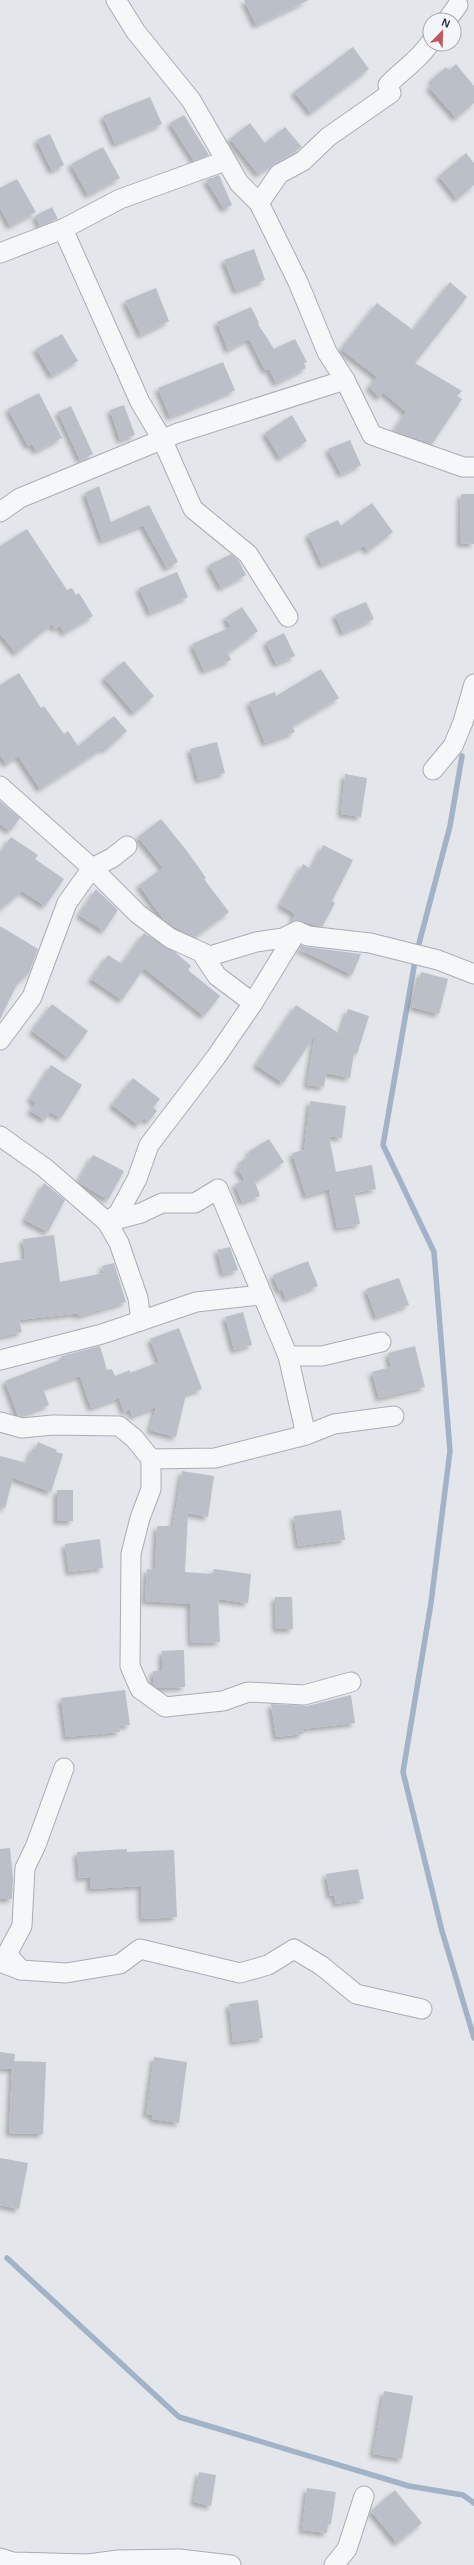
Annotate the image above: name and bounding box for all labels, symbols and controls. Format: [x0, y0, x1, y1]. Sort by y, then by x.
north arrow [422, 12, 462, 52]
text: N [440, 16, 452, 30]

